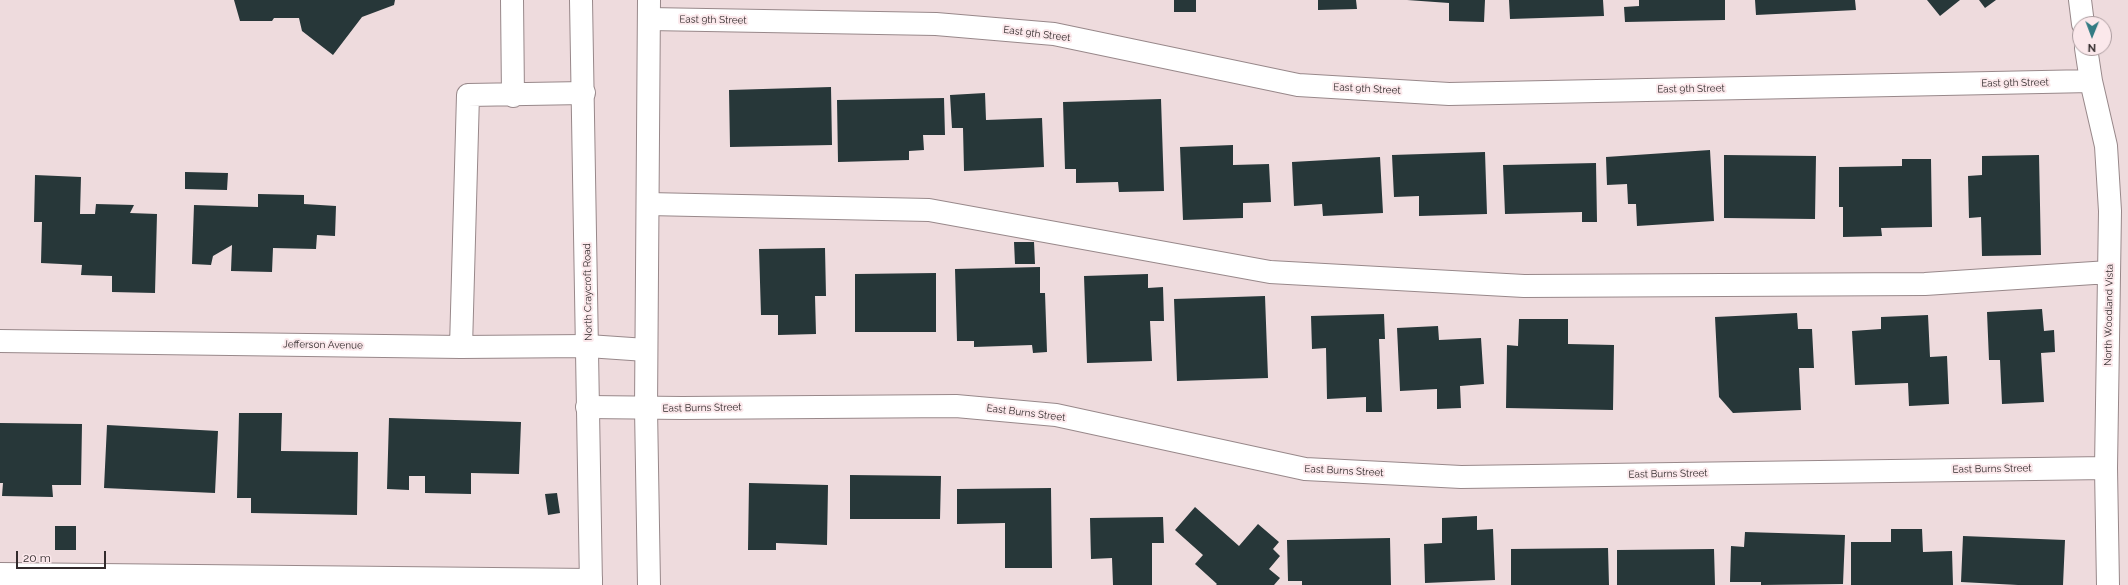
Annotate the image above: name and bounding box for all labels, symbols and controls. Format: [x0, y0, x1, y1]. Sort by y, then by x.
street label: East 9th Street [679, 13, 747, 27]
north arrow [2072, 16, 2112, 56]
street label: East 9th Street [1003, 24, 1071, 44]
text: N [2087, 41, 2096, 54]
street label: East 9th Street [1981, 76, 2049, 90]
street label: East 9th Street [1333, 81, 1401, 97]
street label: East 9th Street [1657, 82, 1725, 96]
street label: North Craycroft Road [581, 243, 595, 341]
street label: North Woodland Vista [2102, 264, 2116, 366]
street label: Jefferson Avenue [283, 338, 363, 352]
street label: East Burns Street [662, 401, 742, 415]
street label: East Burns Street [986, 402, 1066, 424]
street label: East Burns Street [1952, 462, 2032, 476]
street label: East Burns Street [1304, 463, 1384, 479]
street label: East Burns Street [1628, 467, 1708, 481]
scale bar [18, 543, 108, 569]
text: 20 m [23, 551, 51, 565]

